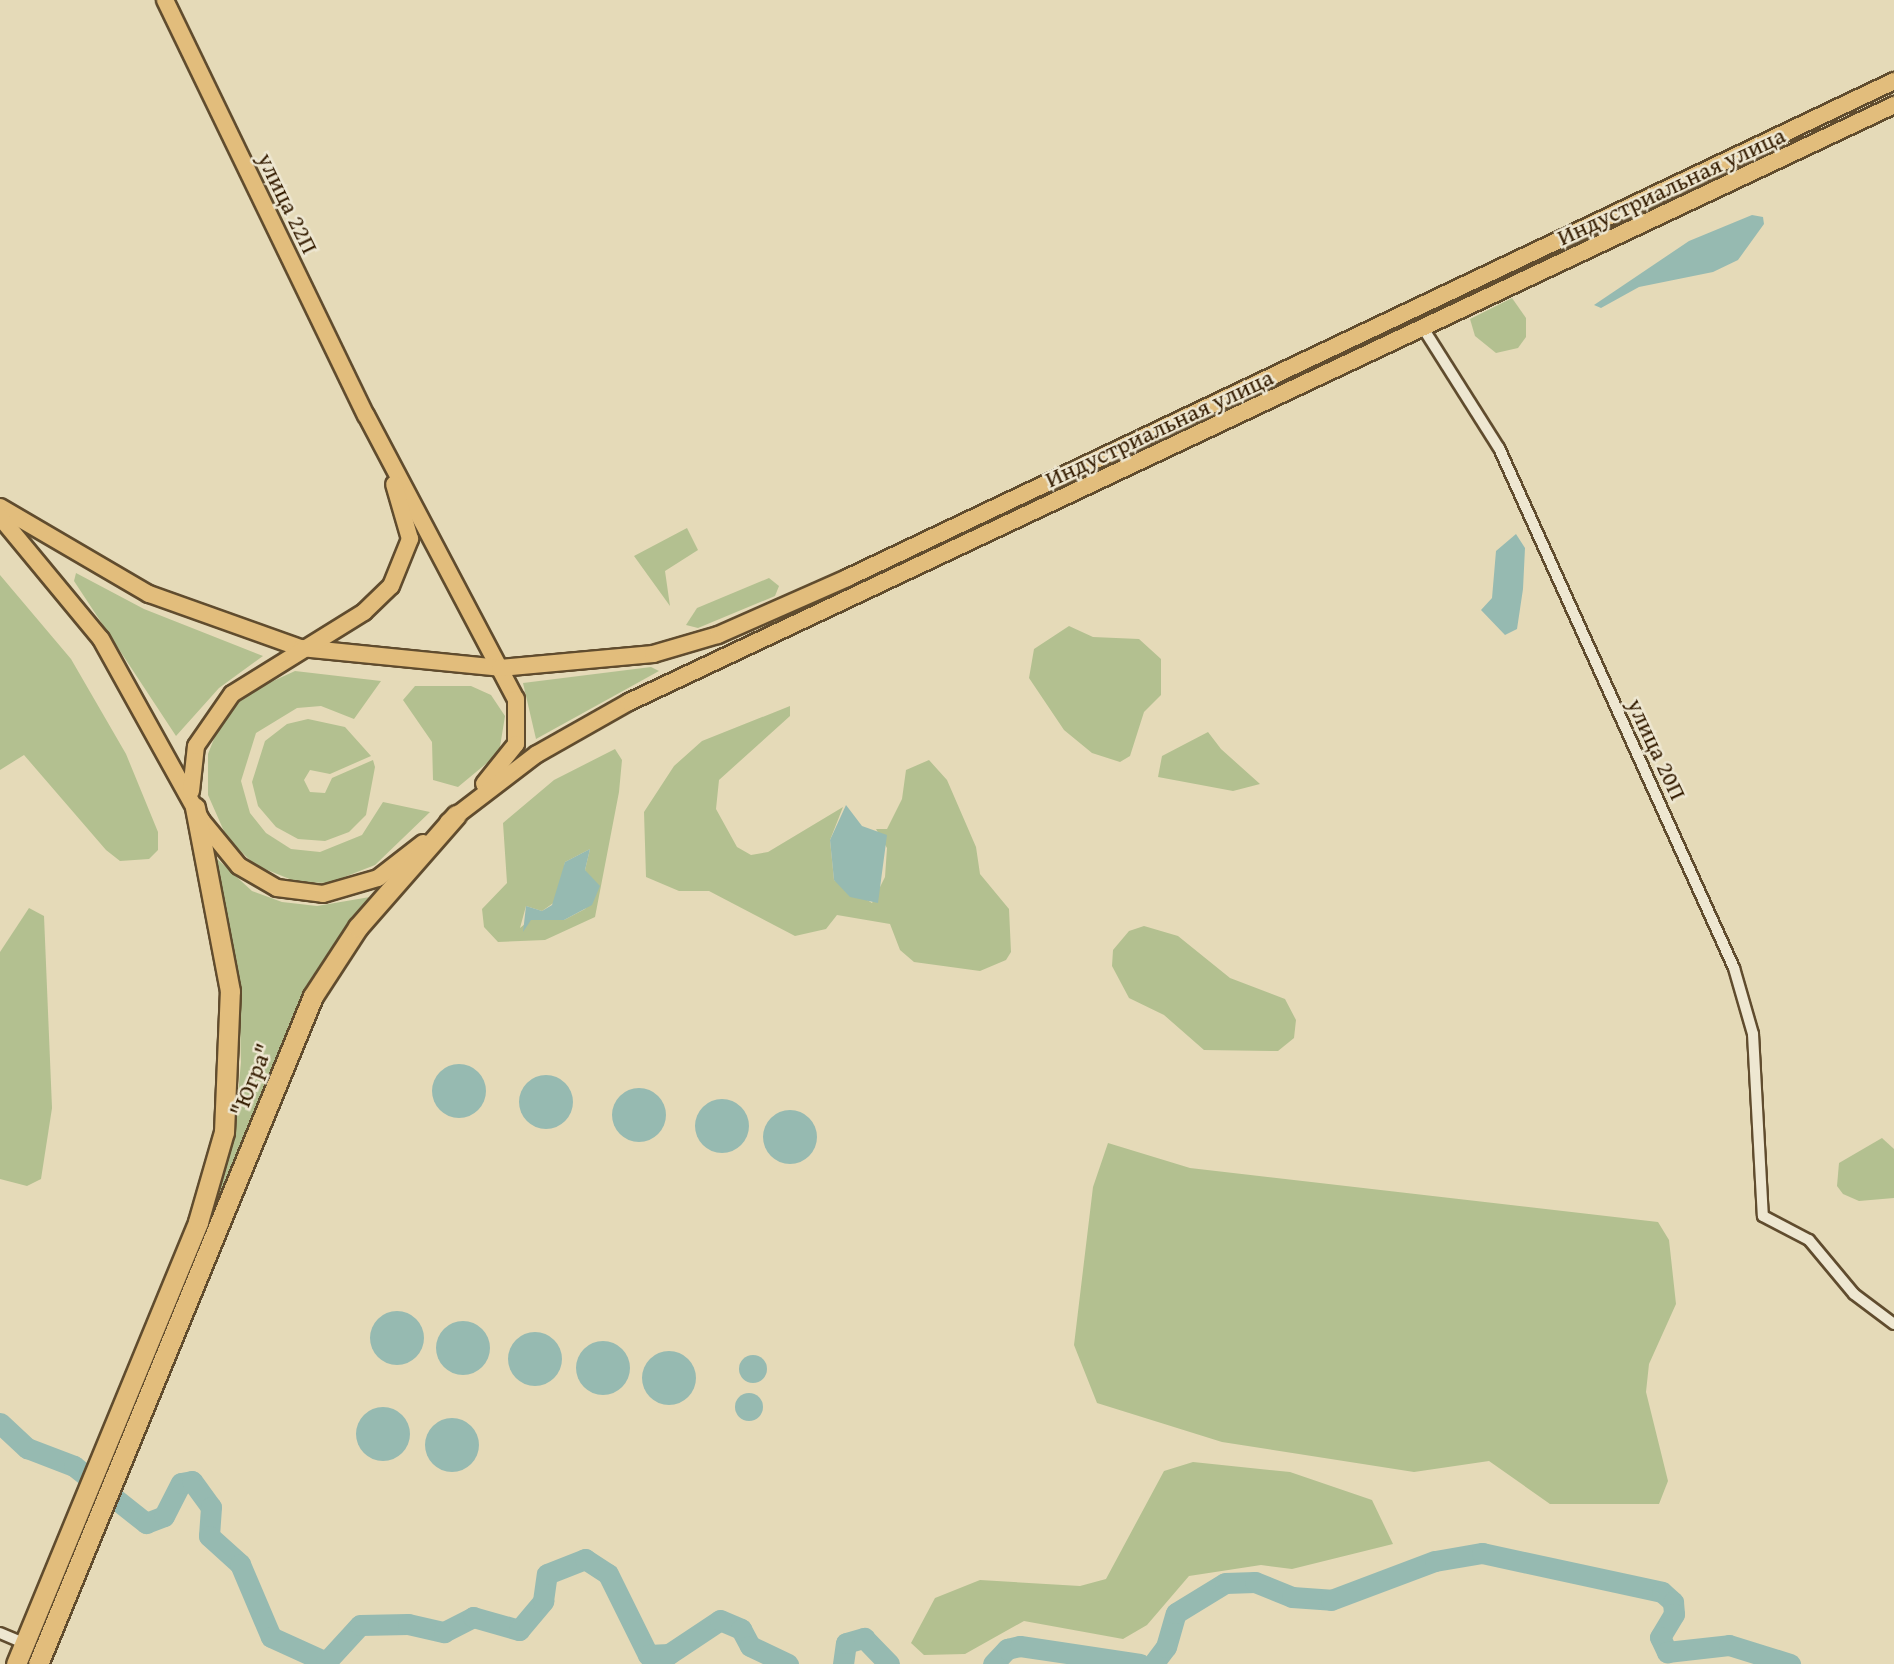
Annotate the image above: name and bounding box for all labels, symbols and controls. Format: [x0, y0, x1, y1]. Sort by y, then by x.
street label: Индустриальная улица [1552, 120, 1790, 252]
street label: улица 22П [251, 148, 325, 258]
street label: Индустриальная улица [1040, 362, 1278, 494]
street label: улица 20П [1621, 694, 1693, 804]
street label: "Югра" [223, 1039, 279, 1121]

